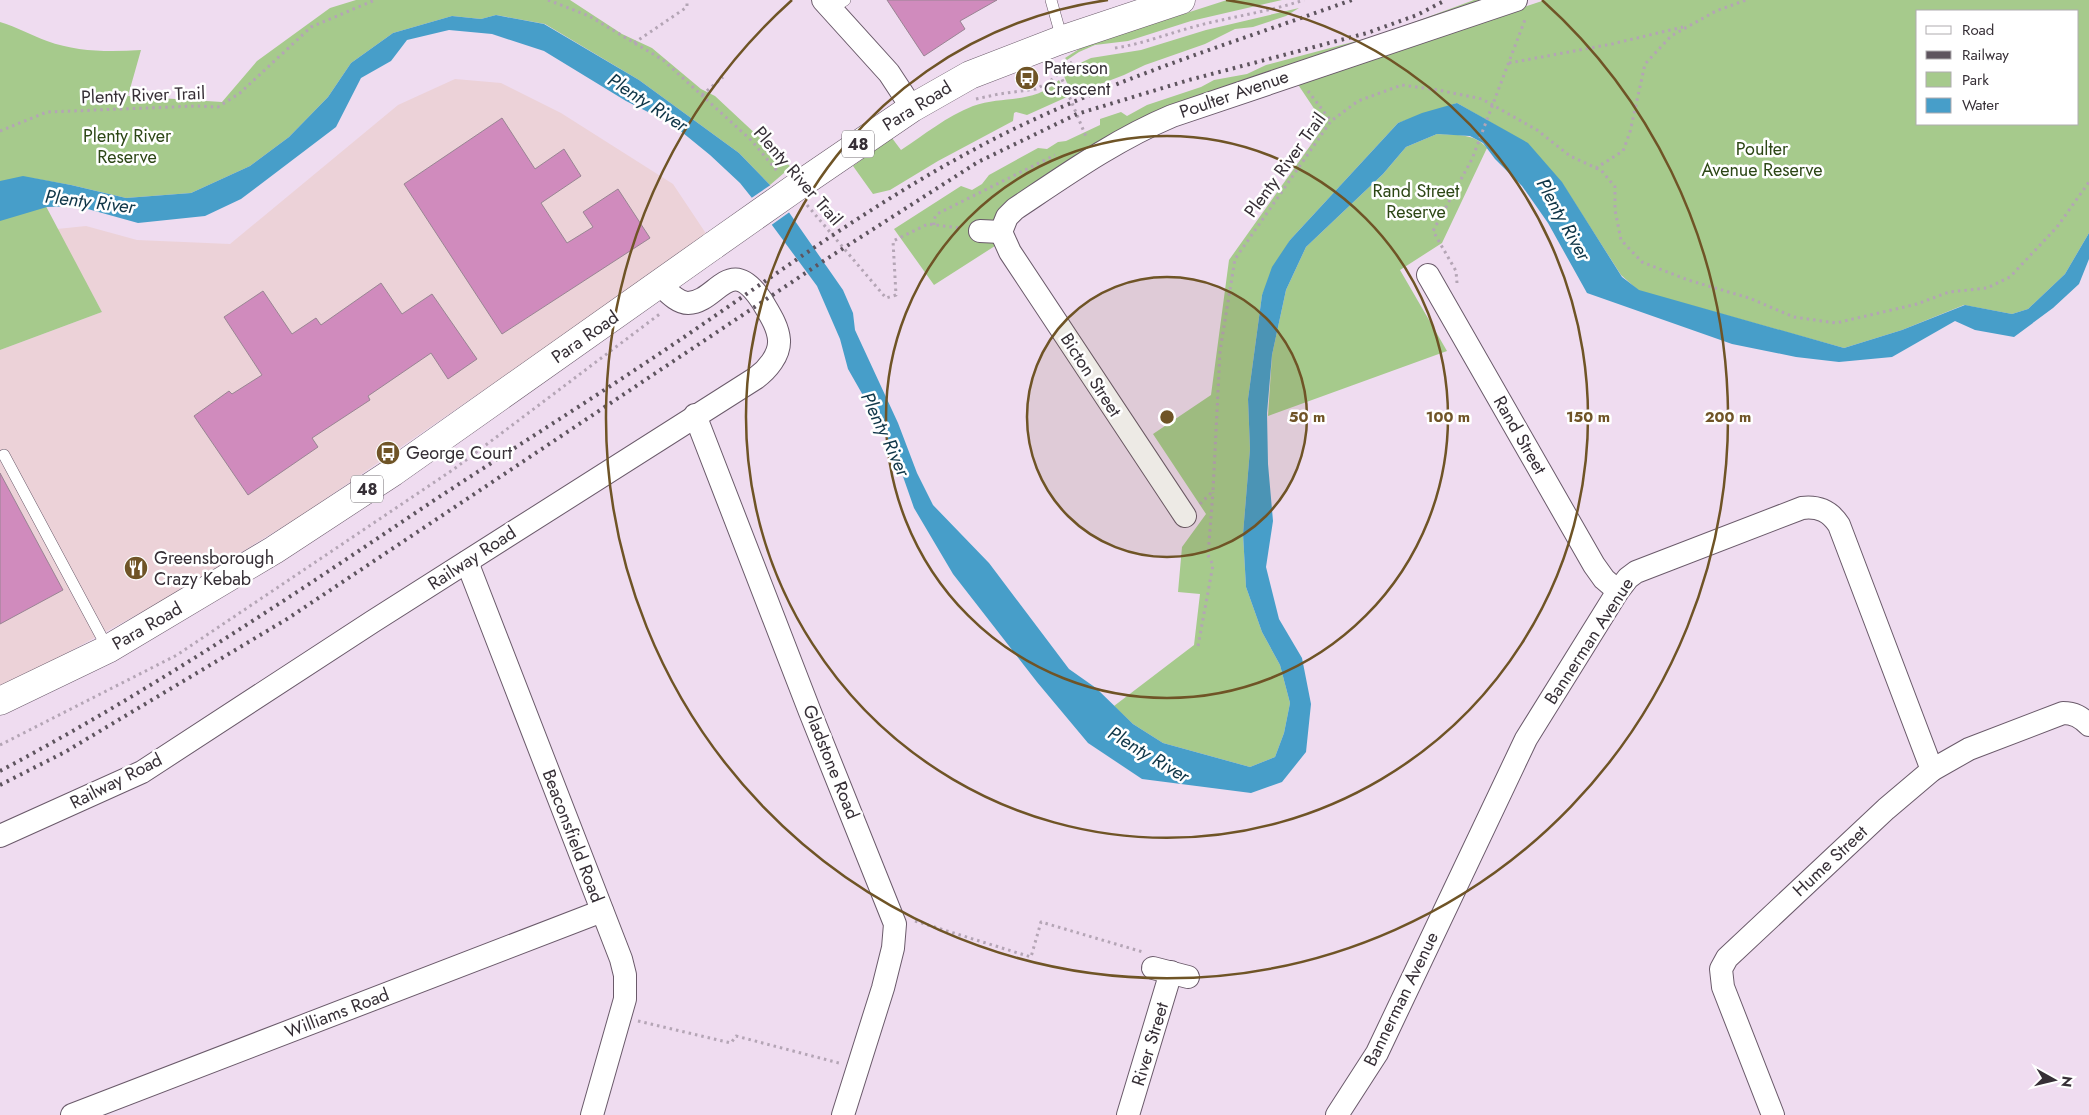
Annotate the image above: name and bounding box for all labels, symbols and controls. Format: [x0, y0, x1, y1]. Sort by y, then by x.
legend [1916, 10, 2079, 125]
text: Road [1962, 19, 1994, 41]
text: Railway [1962, 44, 2009, 66]
place label: Paterson Crescent [1044, 55, 1111, 102]
street label: Poulter Avenue [1176, 63, 1292, 125]
bus stop icon: Paterson Crescent [1014, 65, 1040, 91]
water label: Plenty River [602, 66, 694, 139]
text: Park [1962, 69, 1989, 91]
street label: Para Road [877, 75, 957, 137]
street label: Plenty River Trail [80, 80, 206, 110]
text: Water [1962, 94, 2000, 116]
street label: Plenty River Trail [1238, 107, 1332, 223]
street label: Plenty River Trail [747, 121, 849, 231]
park label: Plenty River Reserve [83, 123, 172, 170]
road number: 48 [842, 130, 874, 158]
park label: Poulter Avenue Reserve [1702, 136, 1822, 183]
water label: Plenty River [1530, 173, 1598, 267]
park label: Rand Street Reserve [1373, 178, 1460, 225]
water label: Plenty River [43, 183, 138, 221]
street label: Para Road [546, 304, 624, 370]
street label: Bicton Street [1054, 328, 1128, 423]
water label: Plenty River [854, 387, 918, 482]
street label: Rand Street [1487, 391, 1553, 480]
text: 50 m [1289, 406, 1325, 428]
text: 100 m [1426, 406, 1470, 428]
text: 150 m [1566, 406, 1610, 428]
text: 200 m [1705, 406, 1751, 428]
centre of rings [1158, 408, 1176, 426]
bus stop icon: George Court [375, 440, 401, 466]
place label: George Court [406, 440, 513, 466]
road number: 48 [351, 476, 383, 502]
street label: Railway Road [423, 520, 521, 596]
place label: Greensborough Crazy Kebab [154, 545, 274, 592]
restaurant icon: Greensborough Crazy Kebab [123, 555, 149, 581]
street label: Bannerman Avenue [1538, 572, 1640, 710]
street label: Para Road [107, 595, 187, 657]
street label: Gladstone Road [796, 701, 866, 823]
water label: Plenty River [1103, 720, 1196, 790]
street label: Railway Road [65, 747, 167, 815]
street label: Beaconsfield Road [536, 766, 610, 906]
street label: Hume Street [1787, 819, 1874, 903]
street label: Bannerman Avenue [1357, 927, 1445, 1071]
street label: Williams Road [281, 981, 393, 1045]
street label: River Street [1125, 998, 1175, 1089]
north arrow [2029, 1055, 2079, 1105]
text: N [2056, 1075, 2078, 1089]

